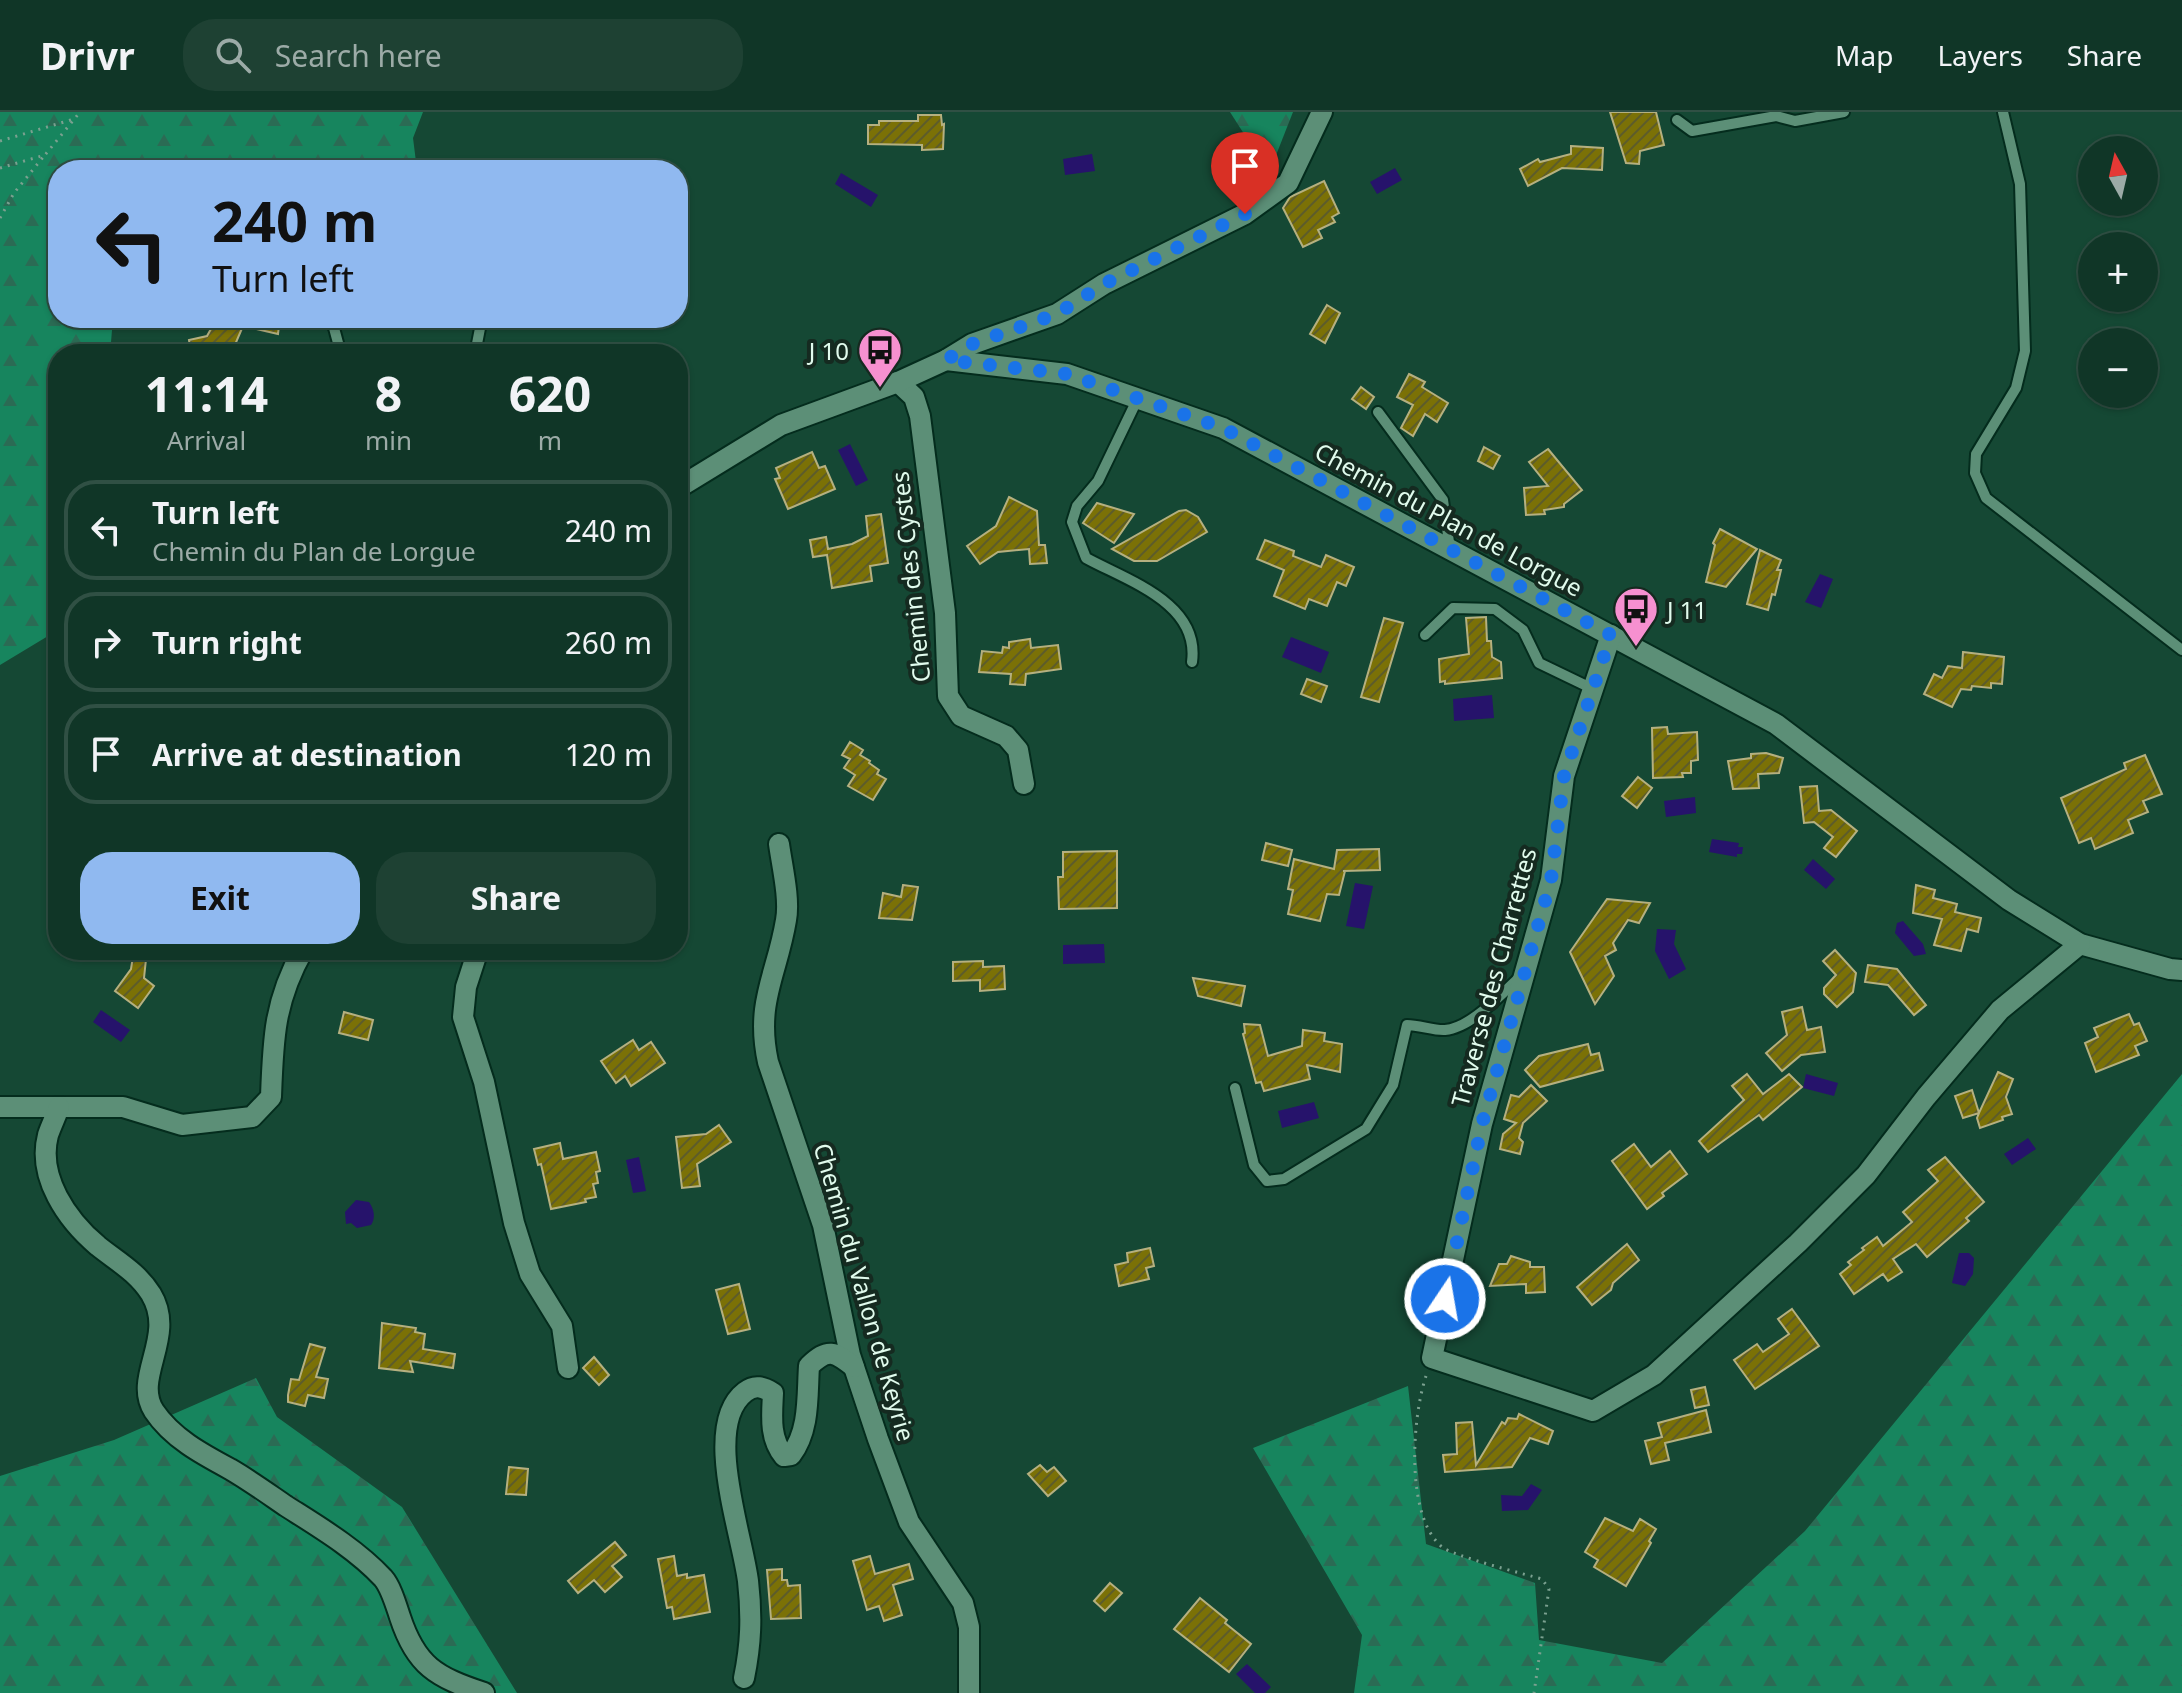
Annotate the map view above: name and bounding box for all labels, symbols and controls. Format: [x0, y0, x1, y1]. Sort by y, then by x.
search box [183, 19, 743, 91]
text: Drivr [40, 29, 135, 81]
icon: search [211, 33, 255, 77]
text: Search here [275, 35, 442, 76]
text: Map [1835, 36, 1893, 74]
text: Layers [1937, 36, 2023, 74]
text: Share [2067, 36, 2142, 74]
pin [1211, 132, 1279, 214]
north arrow [2078, 136, 2158, 216]
map controls [2078, 136, 2158, 408]
icon: arrive [1223, 144, 1267, 188]
text: 240 m [212, 182, 377, 258]
icon: left [80, 192, 184, 296]
button: + [2078, 232, 2158, 312]
text: Turn left [212, 254, 354, 303]
bus stop icon: J 10 [856, 326, 904, 389]
button: − [2078, 328, 2158, 408]
place label: J 10 [807, 334, 849, 367]
text: 11:14 [145, 361, 268, 426]
text: 8 [375, 361, 402, 426]
text: 620 [509, 361, 591, 426]
text: Arrival [167, 422, 246, 458]
text: min [365, 422, 412, 458]
text: m [538, 422, 562, 458]
street label: Chemin du Plan de Lorgue [1309, 434, 1589, 604]
street label: Chemin des Cystes [883, 470, 937, 684]
text: Turn left [152, 492, 280, 533]
icon: left [84, 508, 128, 552]
text: 240 m [565, 510, 652, 551]
text: Chemin du Plan de Lorgue [152, 533, 476, 569]
bus stop icon: J 11 [1612, 585, 1660, 648]
place label: J 11 [1665, 593, 1707, 626]
icon: right [84, 620, 128, 664]
text: Turn right [152, 622, 302, 663]
text: 260 m [565, 622, 652, 663]
icon: arrive [84, 732, 128, 776]
text: Arrive at destination [152, 734, 462, 775]
text: 120 m [565, 734, 652, 775]
street label: Traverse des Charrettes [1443, 844, 1543, 1110]
button: Exit [80, 852, 360, 944]
button: Share [376, 852, 656, 944]
street label: Chemin du Vallon de Keyrie [807, 1139, 923, 1445]
position arrow [1403, 1257, 1487, 1341]

